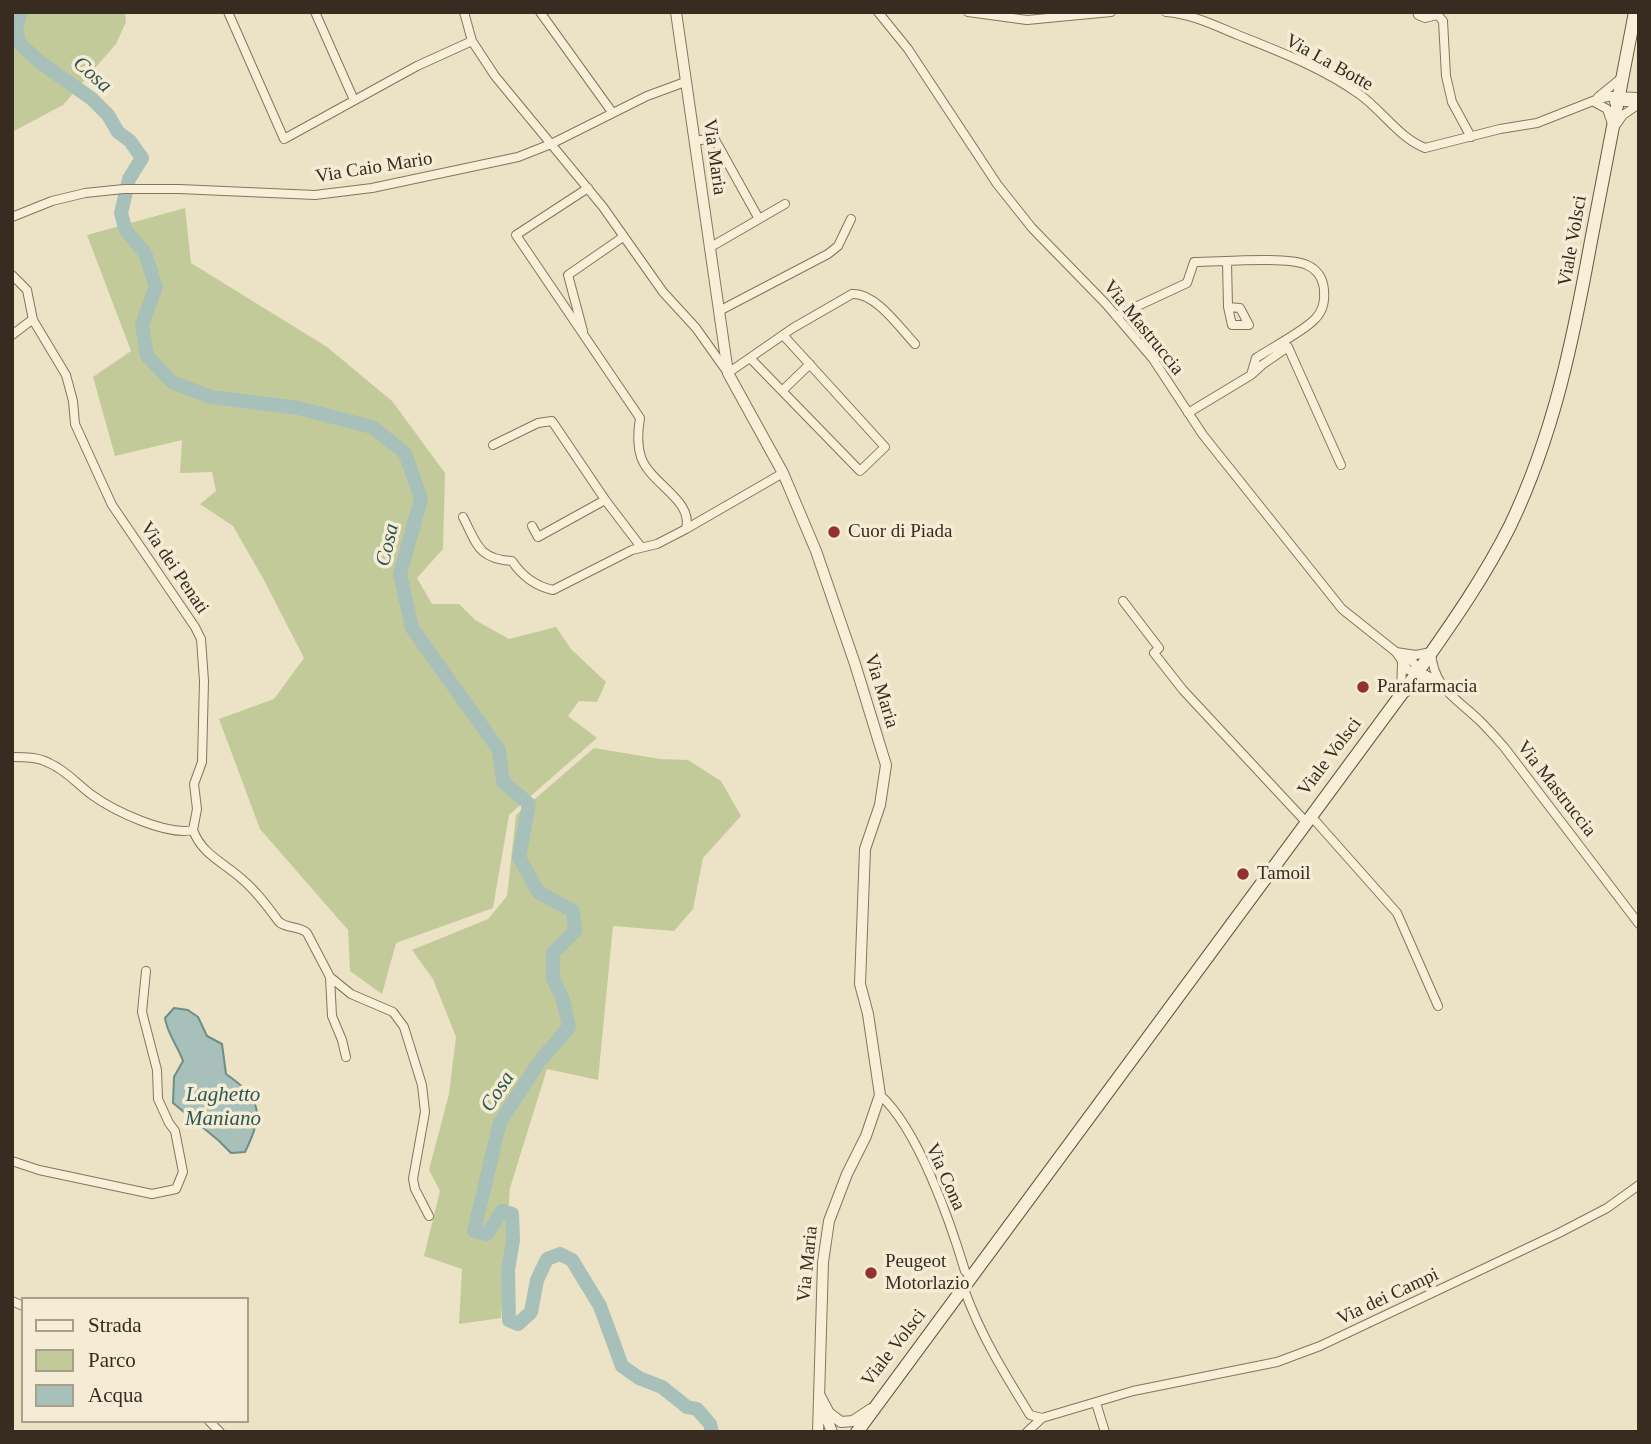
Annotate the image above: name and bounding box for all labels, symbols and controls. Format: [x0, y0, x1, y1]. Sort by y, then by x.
street label: Via La Botte [1281, 30, 1377, 96]
water label: Cosa [67, 51, 117, 99]
street label: Via Maria [697, 118, 731, 196]
street label: Via Caio Mario [314, 148, 434, 188]
street label: Viale Volsci [1554, 194, 1592, 288]
street label: Via Mastruccia [1098, 276, 1188, 380]
street label: Via dei Penati [135, 517, 213, 619]
water label: Cosa [371, 521, 405, 569]
place label: Cuor di Piada [848, 521, 952, 543]
marker: Cuor di Piada [826, 524, 842, 540]
street label: Via Maria [859, 651, 903, 731]
place label: Parafarmacia [1377, 676, 1477, 698]
marker: Parafarmacia [1355, 679, 1371, 695]
street label: Viale Volsci [1293, 713, 1367, 801]
street label: Via Mastruccia [1511, 736, 1601, 842]
place label: Tamoil [1257, 863, 1311, 885]
marker: Tamoil [1235, 866, 1251, 882]
water label: Cosa [476, 1067, 520, 1117]
water label: Laghetto Maniano [185, 1082, 261, 1132]
street label: Via Cona [920, 1140, 970, 1214]
street label: Via Maria [793, 1225, 823, 1303]
place label: Peugeot Motorlazio [885, 1251, 969, 1295]
street label: Via dei Campi [1333, 1263, 1443, 1331]
marker: Peugeot Motorlazio [863, 1265, 879, 1281]
legend [21, 1297, 248, 1423]
street label: Viale Volsci [857, 1305, 931, 1391]
text: Strada [88, 1313, 142, 1337]
text: Parco [88, 1348, 136, 1372]
text: Acqua [88, 1383, 143, 1407]

